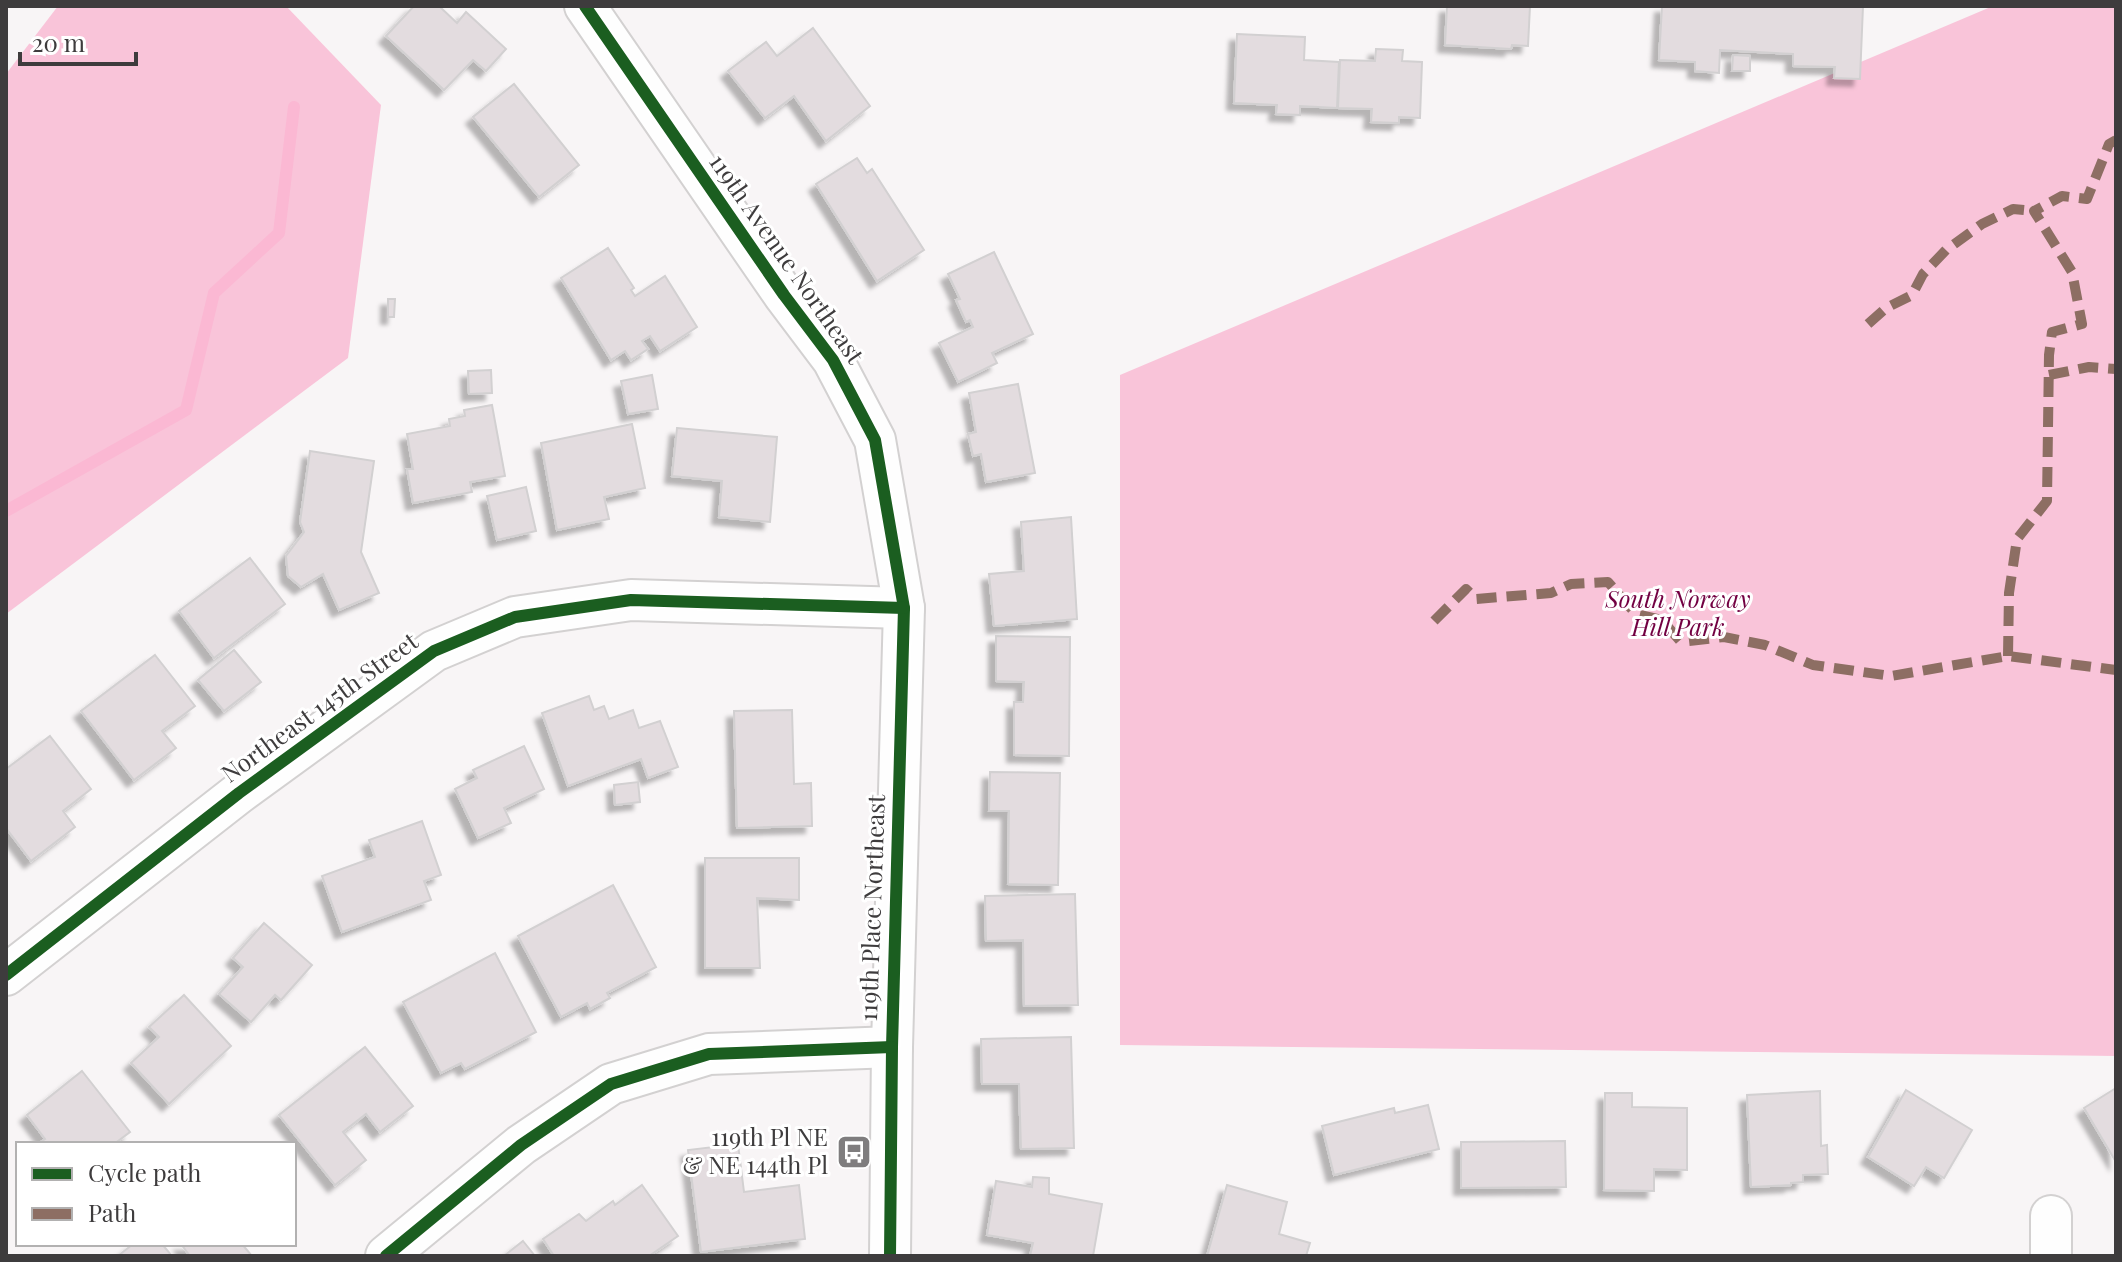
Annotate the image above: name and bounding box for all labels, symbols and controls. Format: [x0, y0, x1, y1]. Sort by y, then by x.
scale bar [20, 16, 136, 66]
text: 20 m [32, 26, 85, 58]
street label: 119th Avenue Northeast [703, 147, 872, 370]
park label: South Norway Hill Park [1604, 582, 1751, 642]
street label: Northeast 145th Street [214, 624, 424, 789]
street label: 119th Place Northeast [851, 793, 891, 1022]
place label: 119th Pl NE & NE 144th Pl [683, 1120, 828, 1180]
bus stop icon: 119th Pl NE & NE 144th Pl [835, 1133, 873, 1171]
legend [16, 1142, 296, 1246]
text: Cycle path [88, 1156, 201, 1188]
text: Path [88, 1196, 136, 1228]

